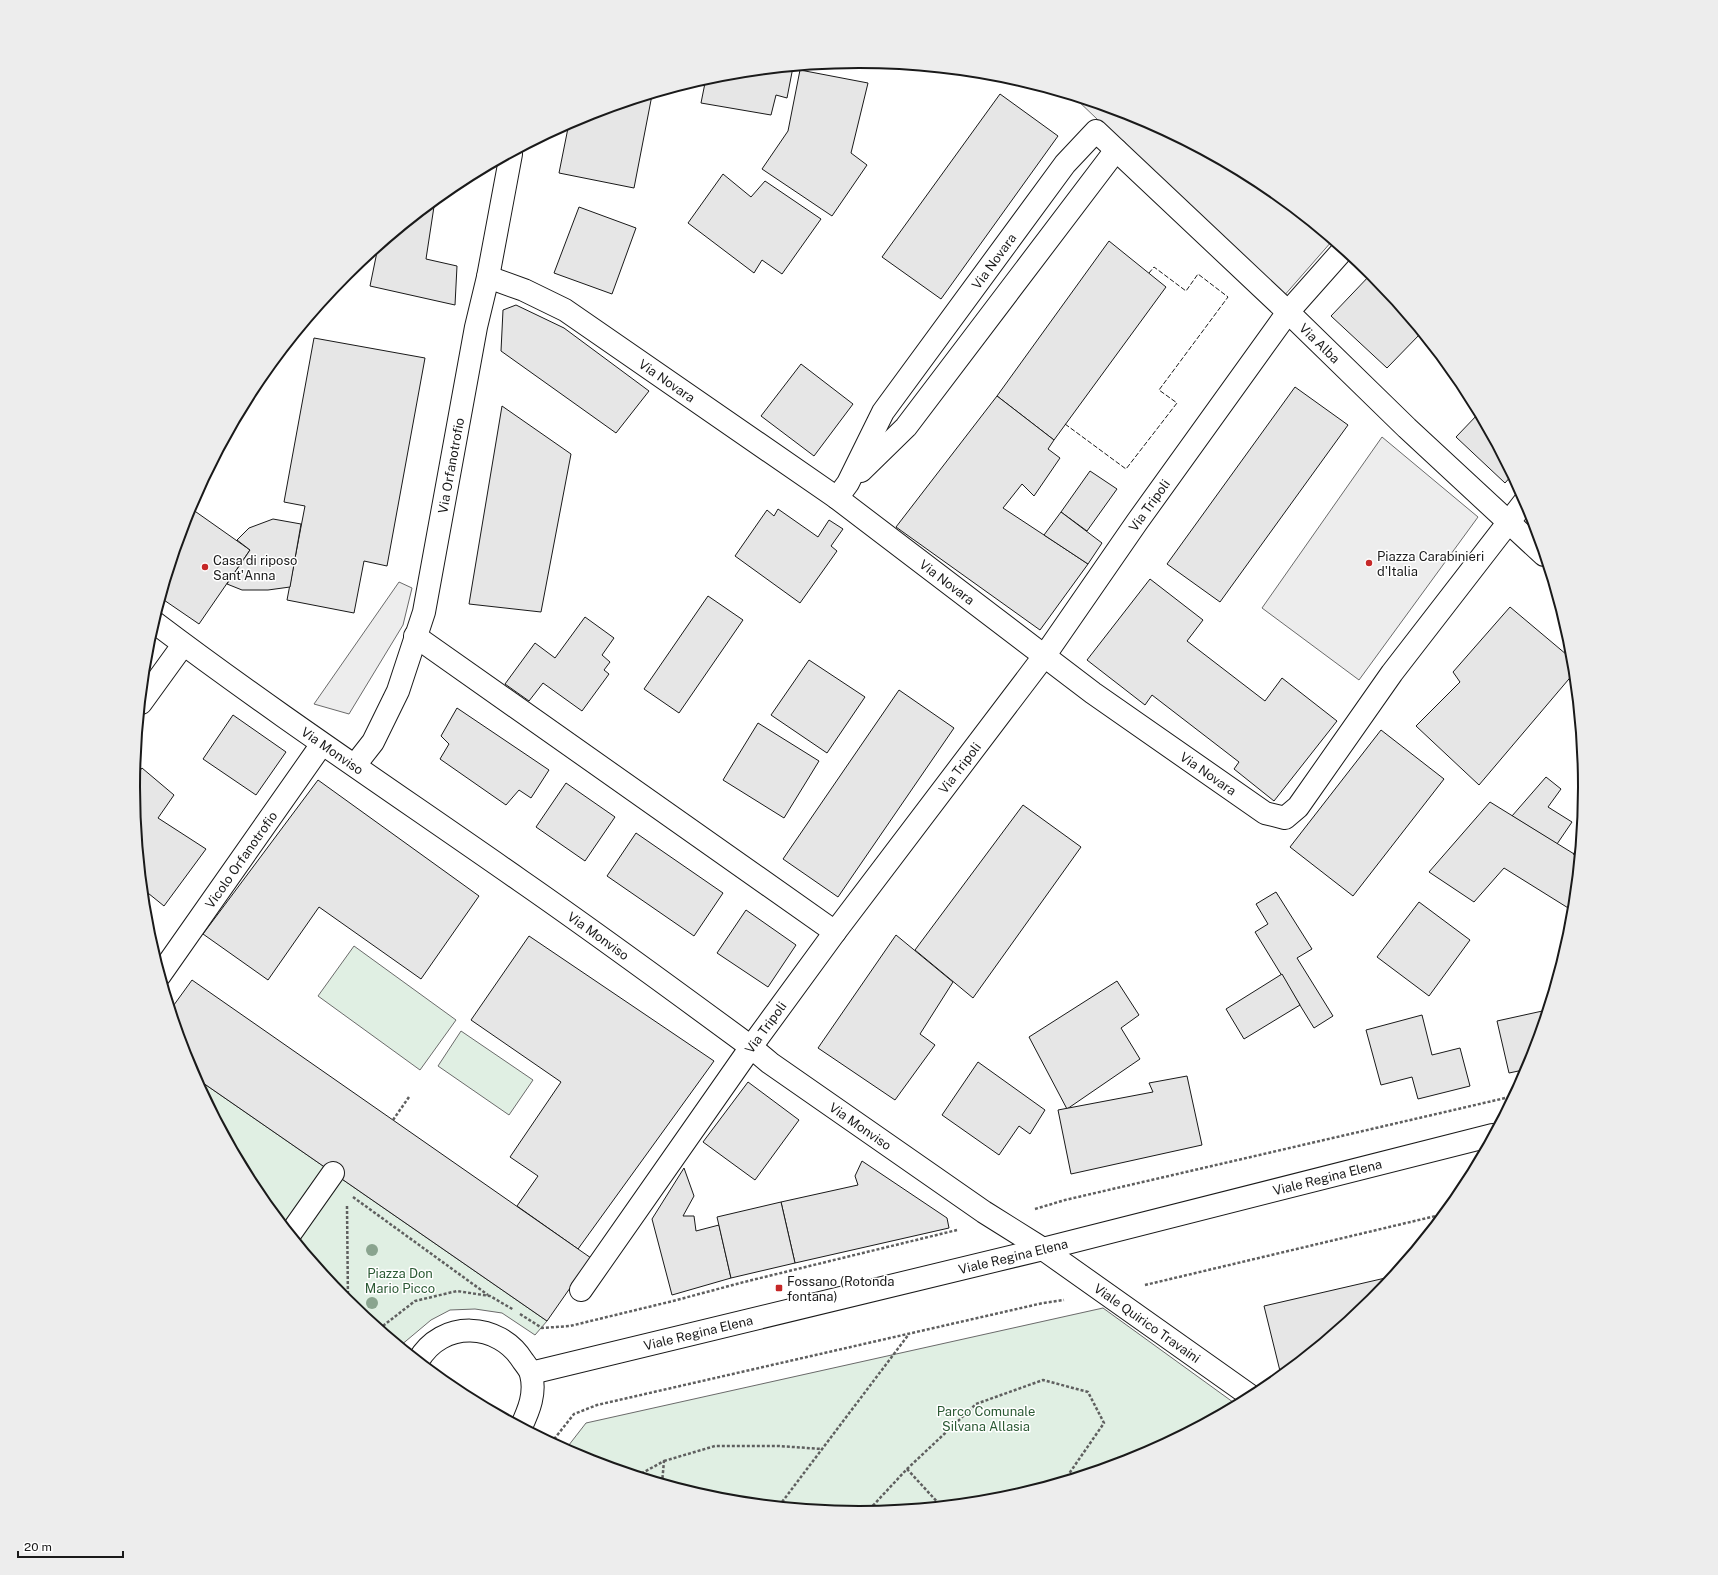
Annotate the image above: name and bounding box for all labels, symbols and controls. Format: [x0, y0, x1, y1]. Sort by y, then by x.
street label: Via Novara [969, 231, 1019, 292]
street label: Via Alba [1296, 320, 1343, 366]
street label: Via Novara [636, 356, 698, 406]
street label: Via Orfanotrofio [435, 417, 467, 515]
street label: Via Tripoli [1126, 477, 1173, 534]
place label: Piazza Carabinieri d'Italia [1377, 549, 1484, 579]
place label: Casa di riposo Sant'Anna [213, 553, 297, 583]
street label: Via Novara [916, 557, 977, 608]
marker: Piazza Carabinieri d'Italia [1364, 558, 1374, 568]
marker: Casa di riposo Sant'Anna [200, 562, 210, 572]
street label: Via Monviso [298, 724, 366, 778]
street label: Via Tripoli [936, 740, 984, 797]
street label: Via Novara [1177, 749, 1239, 799]
street label: Vicolo Orfanotrofio [202, 808, 281, 911]
street label: Via Monviso [565, 909, 632, 963]
street label: Via Tripoli [742, 999, 790, 1056]
street label: Via Monviso [826, 1100, 894, 1153]
street label: Viale Regina Elena [1271, 1156, 1383, 1199]
street label: Viale Regina Elena [957, 1236, 1069, 1277]
park label: Piazza Don Mario Picco [365, 1266, 435, 1296]
place label: Fossano (Rotonda fontana) [787, 1274, 894, 1304]
street label: Viale Quirico Travaini [1091, 1281, 1203, 1366]
marker: Fossano (Rotonda fontana) [774, 1283, 784, 1293]
street label: Viale Regina Elena [642, 1313, 754, 1353]
park label: Parco Comunale Silvana Allasia [937, 1404, 1035, 1434]
scale bar [18, 1533, 123, 1559]
text: 20 m [24, 1540, 52, 1554]

